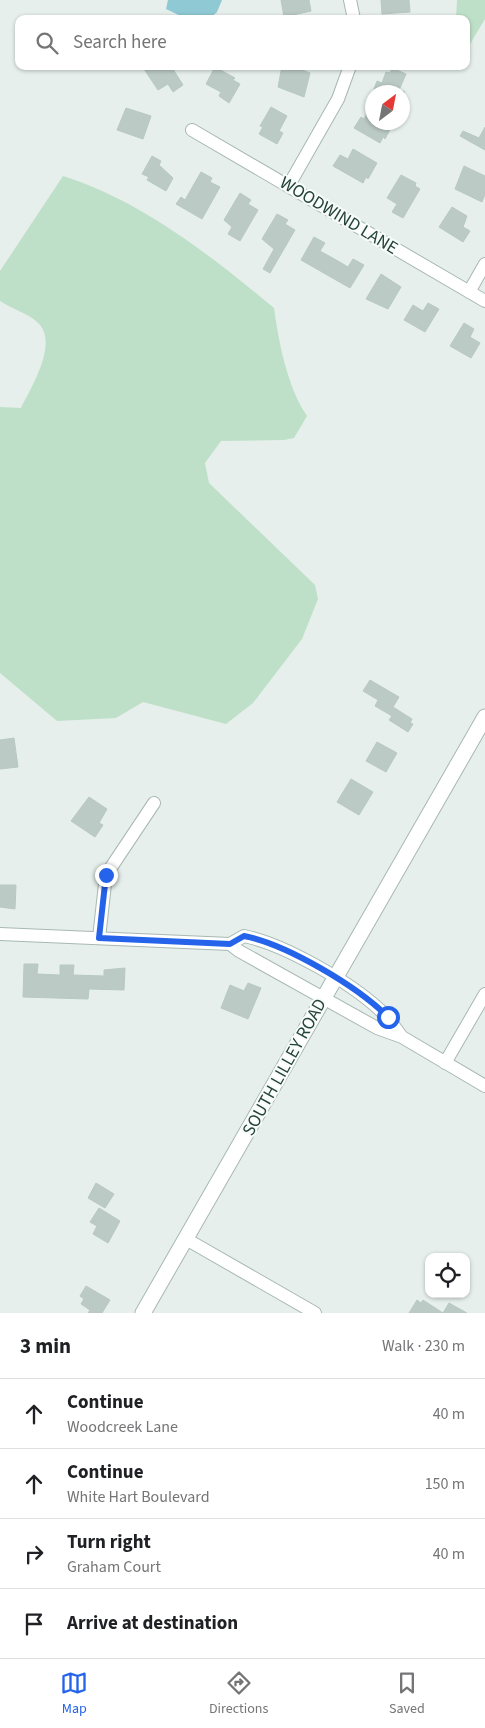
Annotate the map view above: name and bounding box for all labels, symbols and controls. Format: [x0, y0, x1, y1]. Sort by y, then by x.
search box [15, 15, 470, 70]
icon: search [33, 29, 61, 57]
text: Search here [73, 29, 167, 56]
north arrow [365, 85, 410, 130]
street label: WOODWIND LANE [275, 170, 403, 261]
route end [95, 864, 118, 887]
street label: SOUTH LILLEY ROAD [236, 994, 333, 1140]
route start [377, 1006, 400, 1029]
map controls [425, 1253, 470, 1298]
button: locate [425, 1253, 470, 1298]
text: 3 min [20, 1331, 71, 1361]
text: Walk · 230 m [382, 1335, 465, 1357]
text: Continue [67, 1389, 144, 1416]
icon: ahead [20, 1400, 48, 1428]
text: 40 m [433, 1403, 465, 1425]
text: Woodcreek Lane [67, 1416, 178, 1438]
text: Continue [67, 1459, 144, 1486]
icon: ahead [20, 1470, 48, 1498]
text: 150 m [425, 1473, 465, 1495]
text: White Hart Boulevard [67, 1486, 210, 1508]
text: Turn right [67, 1529, 151, 1556]
icon: right [20, 1540, 48, 1568]
text: 40 m [433, 1543, 465, 1565]
text: Graham Court [67, 1556, 161, 1578]
icon: arrive [20, 1610, 48, 1638]
text: Arrive at destination [67, 1610, 238, 1637]
tab: Map [60, 1669, 88, 1719]
tab: Directions [209, 1669, 268, 1719]
tab: Saved [389, 1669, 425, 1719]

